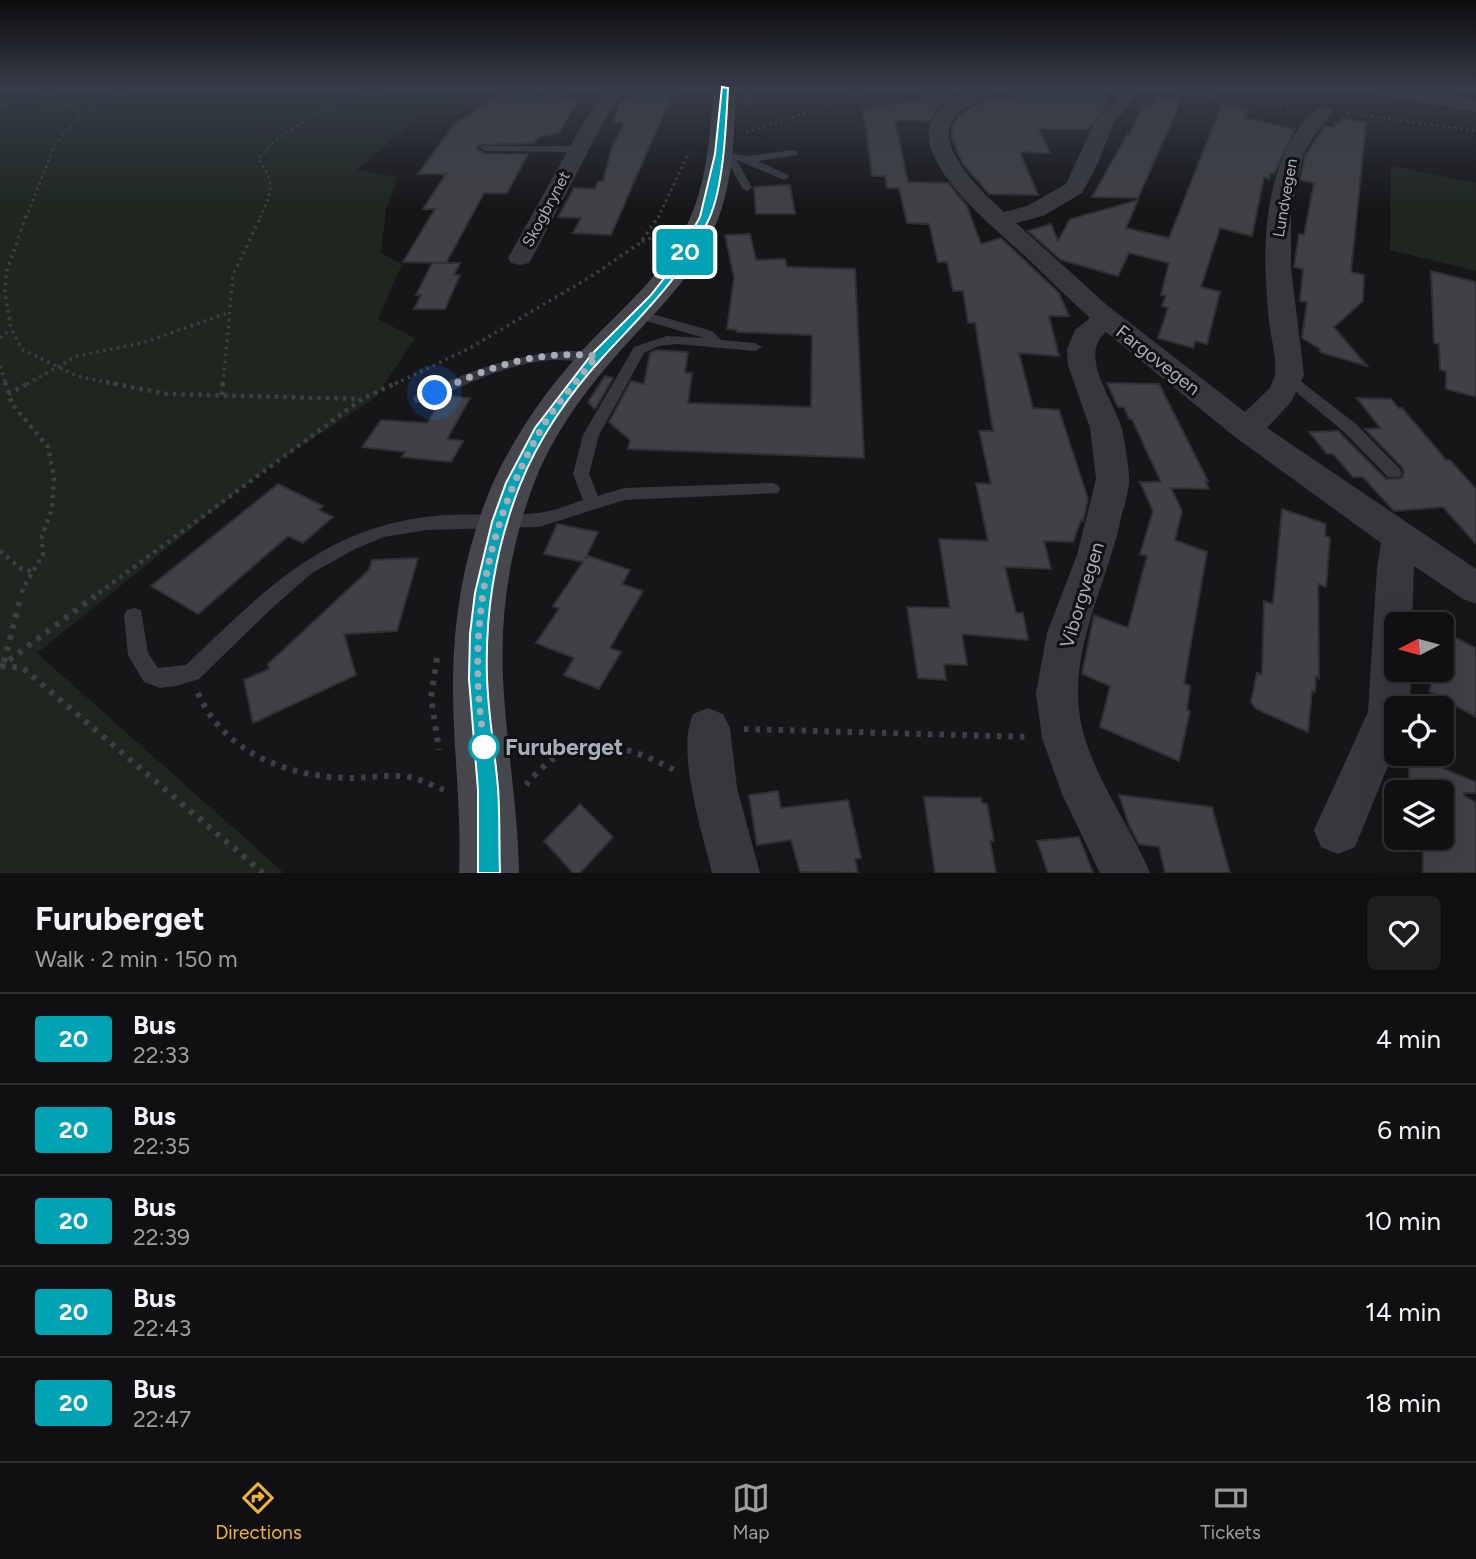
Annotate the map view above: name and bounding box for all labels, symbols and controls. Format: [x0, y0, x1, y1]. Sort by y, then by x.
street label: Lundvegen [1269, 157, 1301, 239]
street label: Skogbrynet [518, 168, 574, 250]
line badge: 20 [654, 229, 716, 275]
text: 20 [670, 237, 700, 266]
street label: Fargovegen [1111, 320, 1205, 400]
your location [417, 375, 452, 410]
street label: Viborgvegen [1055, 539, 1109, 651]
north arrow [1384, 612, 1454, 682]
map controls [1384, 612, 1454, 850]
button: locate [1384, 696, 1454, 766]
marker: Furuberget [469, 732, 499, 762]
place label: Furuberget [505, 733, 623, 761]
button: layers [1384, 780, 1454, 850]
button: heart [1367, 896, 1441, 970]
text: Furuberget [35, 899, 205, 938]
text: Walk · 2 min · 150 m [35, 945, 238, 973]
text: Bus [133, 1009, 176, 1041]
text: 4 min [1376, 1023, 1441, 1055]
text: 20 [59, 1024, 88, 1053]
text: 22:33 [133, 1041, 190, 1069]
text: Bus [133, 1100, 176, 1132]
text: 6 min [1377, 1114, 1441, 1146]
text: 20 [59, 1115, 88, 1144]
text: 22:35 [133, 1132, 190, 1160]
text: Bus [133, 1191, 176, 1223]
text: 10 min [1365, 1205, 1441, 1237]
text: 20 [59, 1206, 88, 1235]
text: 22:39 [133, 1223, 190, 1251]
text: Bus [133, 1282, 176, 1314]
text: 14 min [1365, 1296, 1441, 1328]
text: 20 [59, 1297, 88, 1326]
text: 22:43 [133, 1314, 191, 1342]
text: Bus [133, 1373, 176, 1405]
text: 18 min [1365, 1387, 1441, 1419]
text: 20 [59, 1388, 88, 1417]
text: 22:47 [133, 1405, 191, 1433]
tab: Directions [215, 1479, 302, 1544]
tab: Map [732, 1479, 770, 1544]
tab: Tickets [1200, 1479, 1261, 1544]

